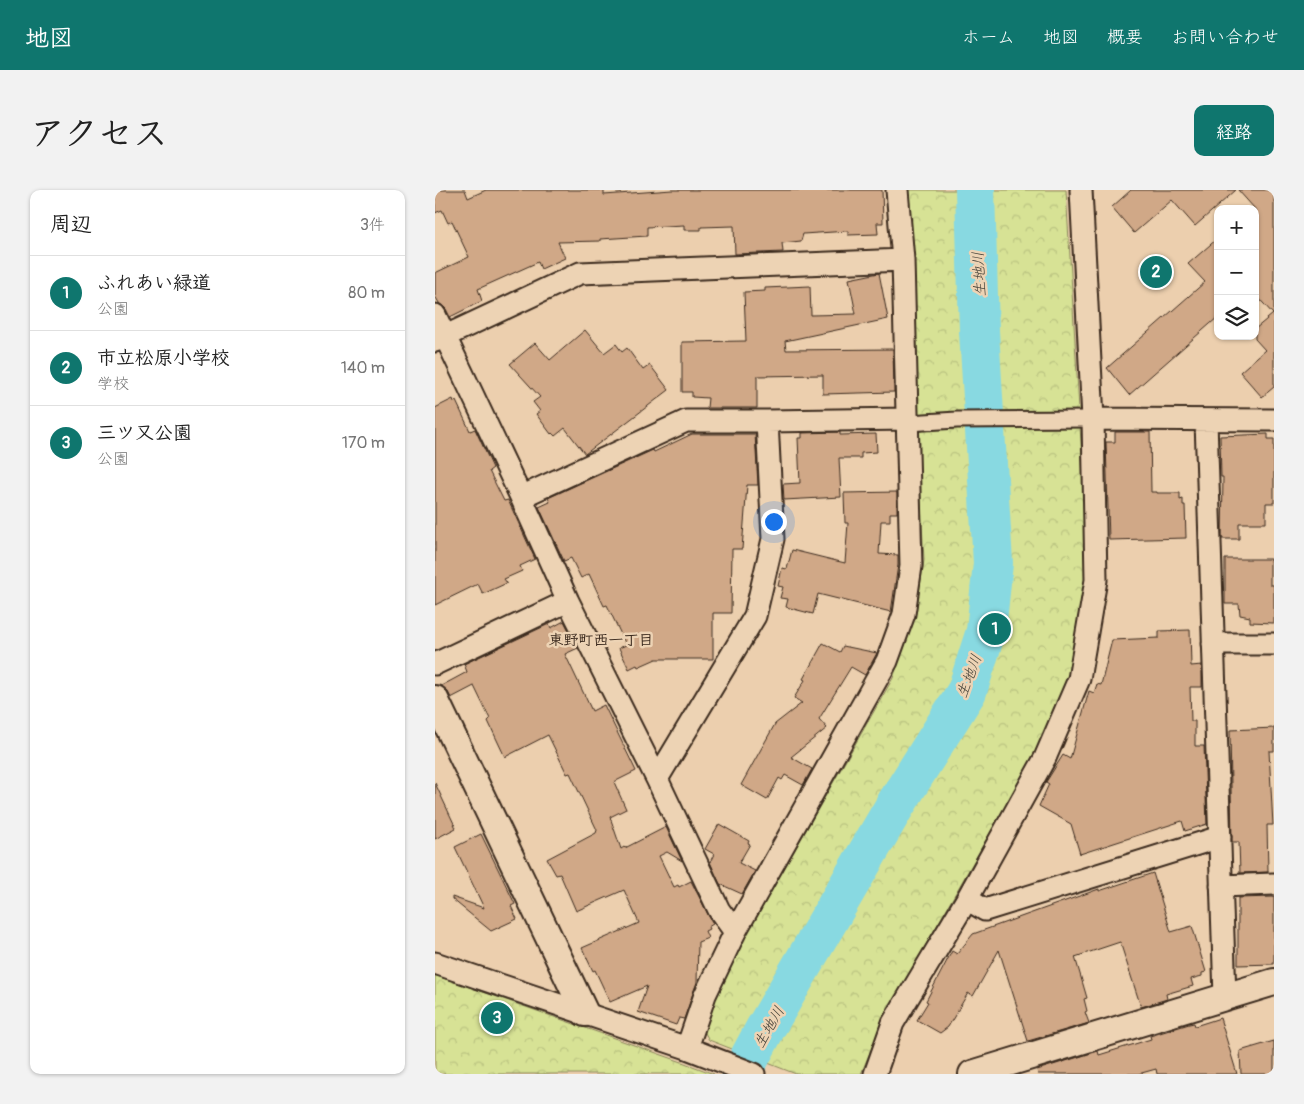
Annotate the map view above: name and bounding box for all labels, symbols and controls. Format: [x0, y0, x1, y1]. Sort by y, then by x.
text: 地図 [25, 24, 73, 53]
text: ホーム [962, 26, 1015, 49]
text: 地図 [1043, 26, 1079, 49]
text: 概要 [1107, 26, 1143, 49]
text: お問い合わせ [1171, 26, 1279, 49]
button: 経路 [1194, 105, 1274, 156]
text: アクセス [30, 112, 168, 156]
map controls [1214, 205, 1259, 340]
button: + [1214, 205, 1259, 250]
text: 周辺 [50, 211, 92, 238]
text: 3件 [360, 215, 385, 235]
button: − [1214, 250, 1259, 295]
water label: 生地川 [969, 251, 990, 297]
pin: 2 [1140, 253, 1172, 291]
text: ふれあい緑道 [97, 271, 211, 295]
text: 1 [63, 283, 69, 303]
text: 80 m [348, 283, 385, 303]
button: layers [1214, 295, 1259, 340]
text: 公園 [97, 299, 129, 319]
text: 市立松原小学校 [97, 346, 230, 370]
text: 2 [62, 358, 70, 378]
text: 140 m [341, 358, 385, 378]
text: 学校 [97, 374, 129, 394]
text: 三ツ又公園 [97, 421, 192, 445]
text: 3 [62, 433, 70, 453]
text: 170 m [342, 433, 385, 453]
text: 公園 [97, 449, 129, 469]
your location [761, 509, 787, 535]
pin: 1 [979, 610, 1011, 648]
district label: 東野町西一丁目 [548, 631, 654, 650]
water label: 生地川 [953, 652, 986, 701]
pin: 3 [481, 999, 513, 1037]
water label: 生地川 [750, 1003, 789, 1051]

